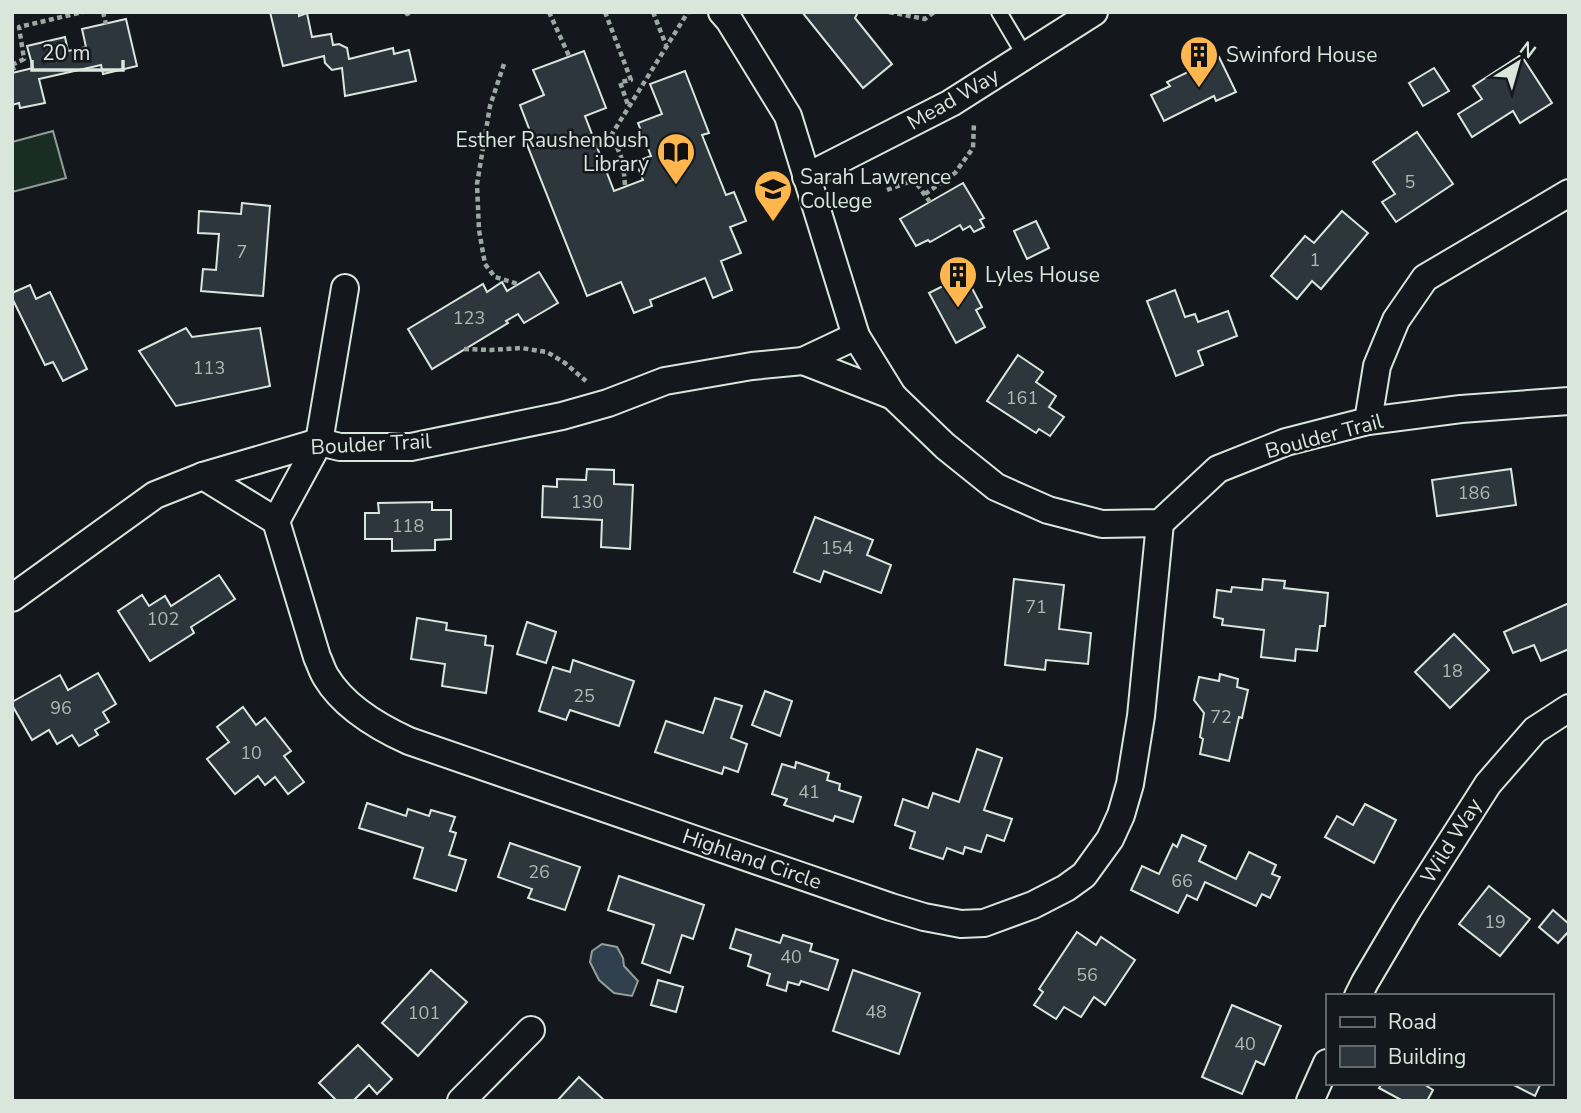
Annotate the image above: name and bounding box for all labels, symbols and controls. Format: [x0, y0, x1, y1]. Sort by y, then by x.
scale bar [32, 28, 122, 72]
north arrow [1483, 28, 1553, 98]
building icon: Swinford House [1178, 34, 1220, 89]
text: N [1514, 36, 1541, 65]
text: 20 m [42, 39, 91, 67]
place label: Swinford House [1226, 41, 1377, 69]
street label: Mead Way [902, 61, 1004, 137]
place label: Esther Raushenbush Library [455, 126, 649, 178]
library icon: Esther Raushenbush Library [655, 131, 697, 186]
place label: Sarah Lawrence College [800, 163, 951, 215]
school or university icon: Sarah Lawrence College [752, 168, 794, 223]
house number: 5 [1405, 170, 1415, 194]
house number: 7 [237, 240, 247, 264]
house number: 1 [1310, 248, 1320, 272]
building icon: Lyles House [937, 254, 979, 309]
place label: Lyles House [985, 261, 1100, 289]
house number: 123 [453, 306, 485, 330]
house number: 113 [193, 356, 225, 380]
house number: 161 [1006, 386, 1038, 410]
street label: Boulder Trail [1262, 407, 1387, 465]
street label: Boulder Trail [310, 427, 433, 461]
house number: 186 [1458, 481, 1490, 505]
house number: 130 [571, 490, 603, 514]
house number: 118 [392, 514, 424, 538]
house number: 154 [821, 536, 853, 560]
house number: 71 [1025, 595, 1047, 619]
house number: 102 [147, 607, 179, 631]
house number: 18 [1441, 659, 1463, 683]
house number: 25 [573, 684, 595, 708]
house number: 96 [50, 696, 72, 720]
house number: 72 [1210, 705, 1232, 729]
house number: 10 [240, 741, 262, 765]
house number: 41 [798, 780, 820, 804]
street label: Wild Way [1414, 793, 1488, 889]
street label: Highland Circle [679, 822, 825, 896]
house number: 26 [528, 860, 550, 884]
house number: 66 [1171, 869, 1193, 893]
house number: 19 [1484, 910, 1506, 934]
house number: 40 [780, 945, 802, 969]
house number: 56 [1076, 963, 1098, 987]
legend [1326, 994, 1553, 1085]
house number: 48 [865, 1000, 887, 1024]
house number: 101 [408, 1001, 440, 1025]
text: Road [1388, 1008, 1437, 1036]
house number: 40 [1234, 1032, 1256, 1056]
text: Building [1388, 1043, 1466, 1071]

